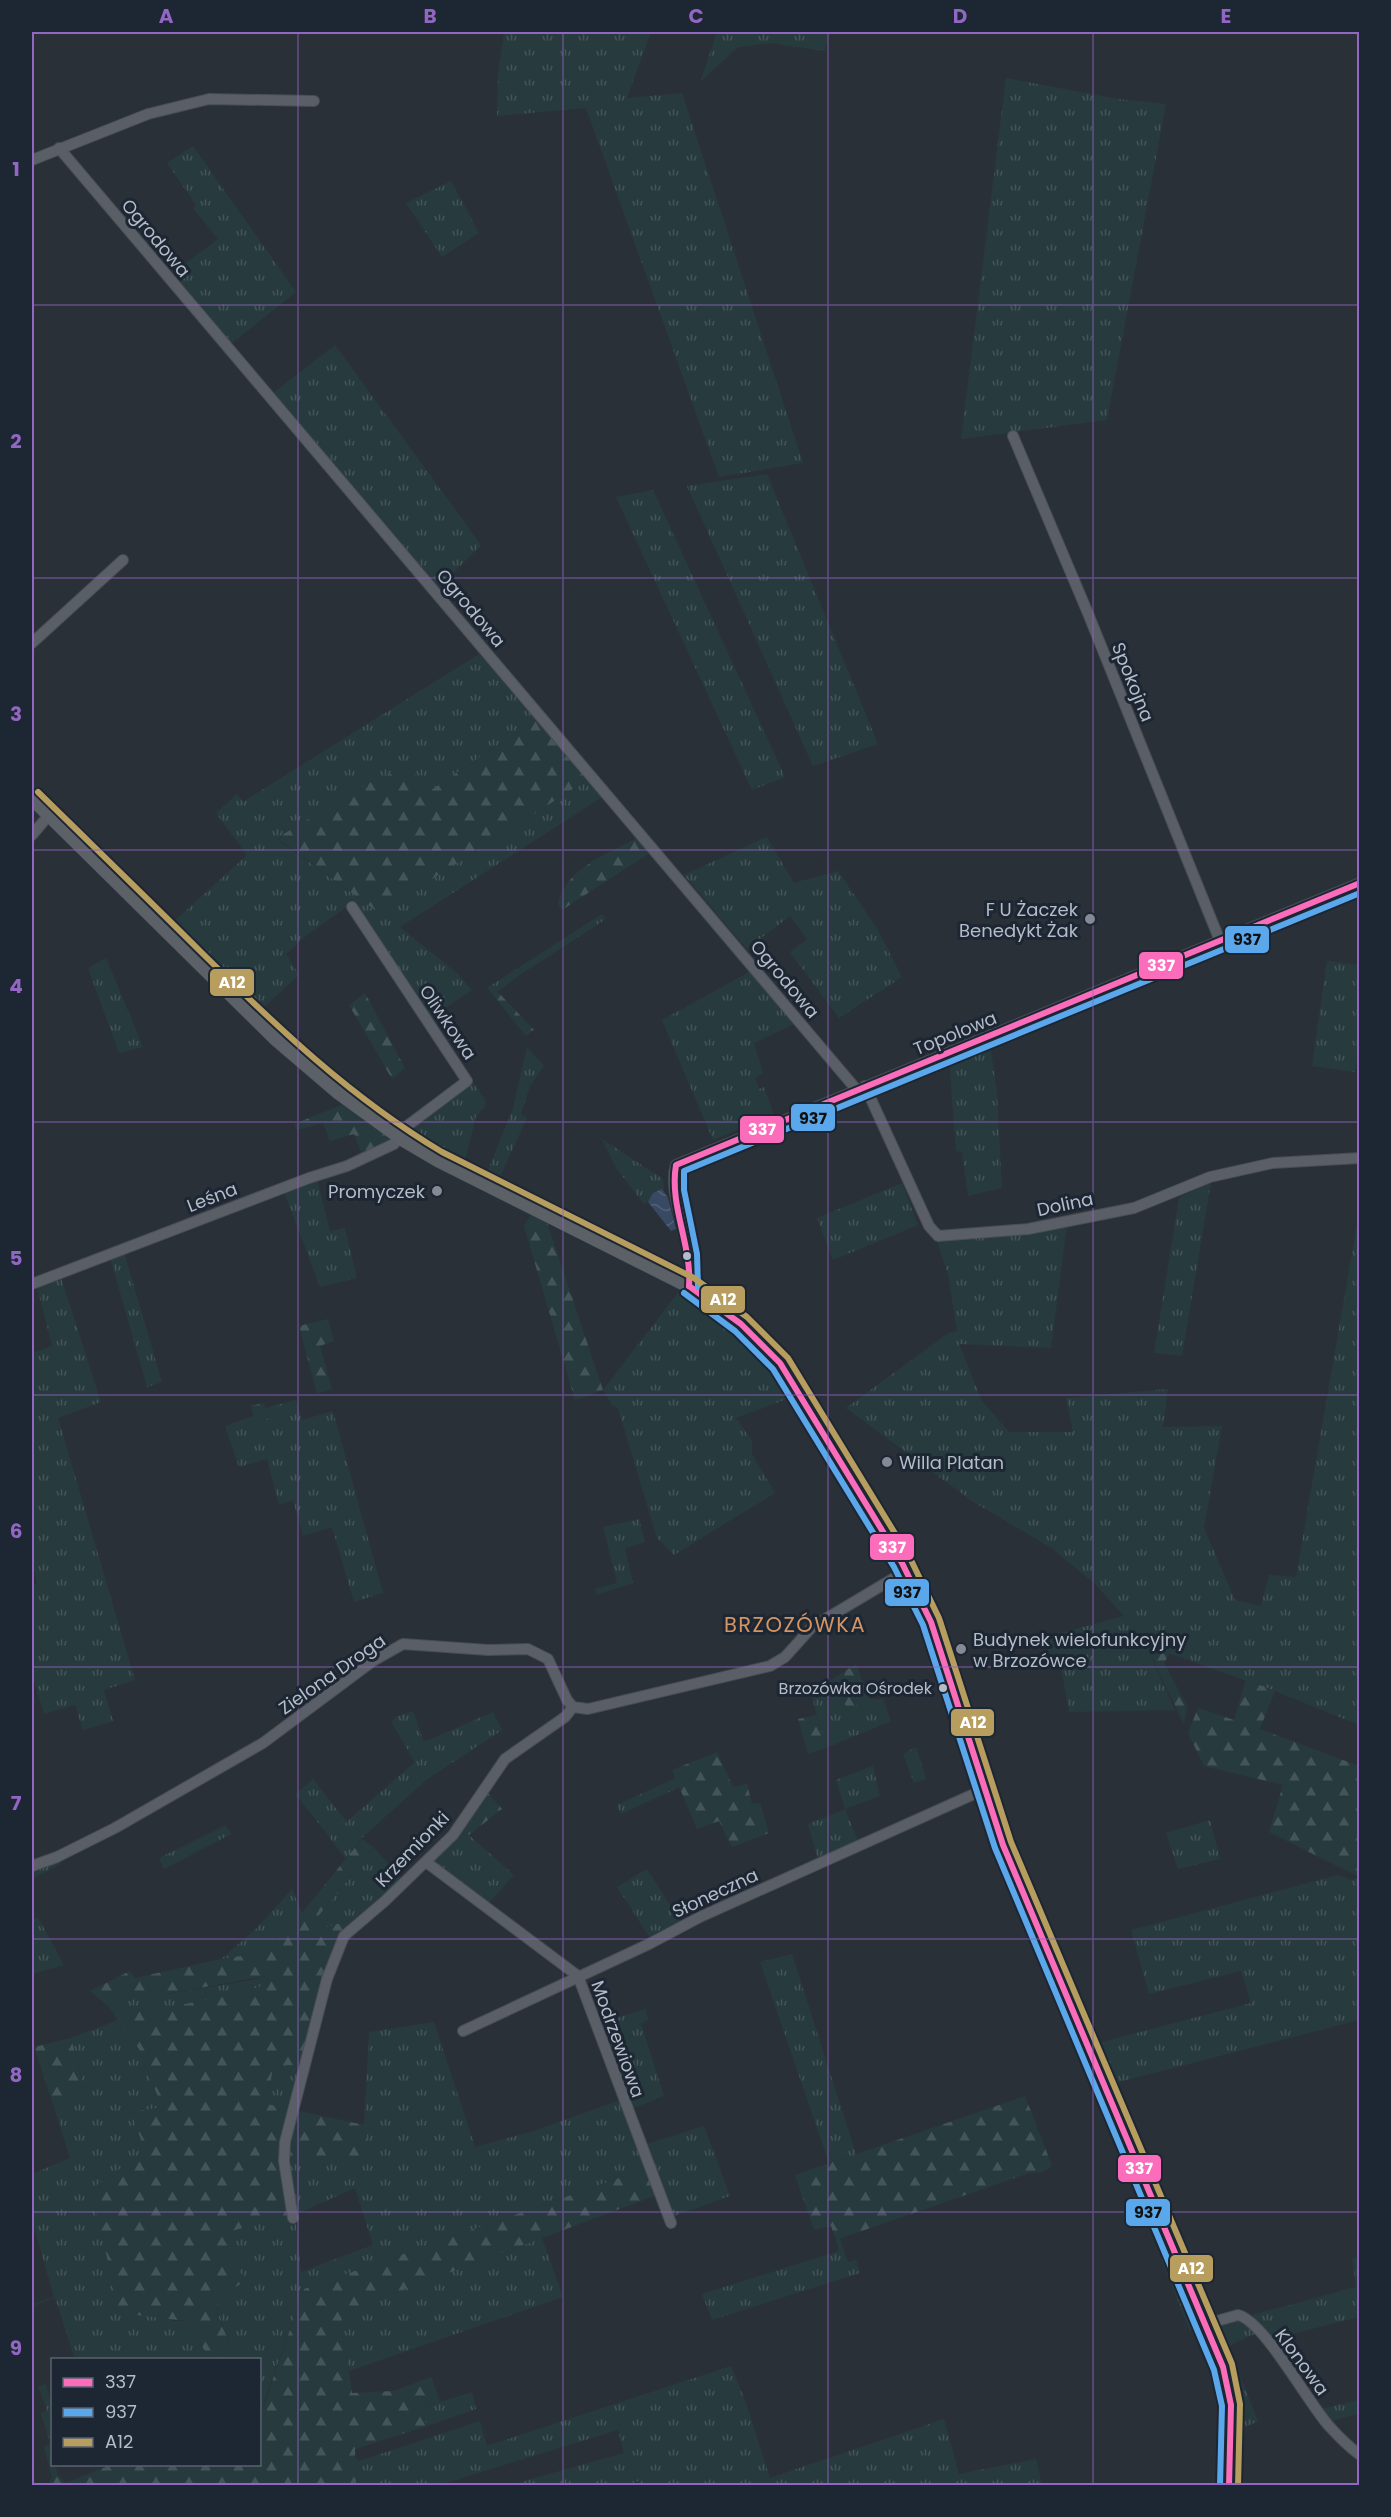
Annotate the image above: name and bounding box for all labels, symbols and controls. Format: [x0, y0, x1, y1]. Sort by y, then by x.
text: A [159, 2, 174, 30]
text: B [423, 2, 437, 30]
text: C [688, 2, 704, 30]
text: D [953, 2, 967, 30]
text: E [1221, 2, 1231, 30]
text: 1 [12, 155, 20, 183]
street label: Ogrodowa [116, 194, 196, 282]
text: 2 [10, 427, 22, 455]
street label: Ogrodowa [431, 564, 511, 652]
street label: Spokojna [1106, 639, 1160, 725]
text: 3 [10, 700, 22, 728]
place label: F U Żaczek Benedykt Żak [959, 897, 1079, 943]
marker: F U Żaczek Benedykt Żak [1083, 912, 1097, 926]
line badge: 937 [1224, 925, 1270, 954]
text: 937 [1233, 928, 1261, 951]
street label: Ogrodowa [745, 935, 825, 1023]
line badge: 337 [1138, 951, 1184, 980]
text: 337 [1147, 954, 1175, 977]
line badge: A12 [209, 968, 255, 997]
text: A12 [219, 971, 245, 994]
text: 4 [9, 972, 23, 1000]
street label: Oliwkowa [414, 980, 482, 1064]
street label: Topolowa [910, 1005, 1000, 1061]
line badge: 937 [790, 1103, 836, 1132]
text: 937 [799, 1107, 827, 1130]
line badge: 337 [739, 1115, 785, 1144]
text: 337 [748, 1118, 776, 1141]
street label: Leśna [183, 1176, 241, 1218]
place label: Promyczek [328, 1179, 426, 1204]
marker: Promyczek [430, 1184, 444, 1198]
street label: Dolina [1035, 1186, 1095, 1222]
text: 5 [10, 1244, 23, 1272]
unlabelled marker [681, 1250, 693, 1262]
line badge: A12 [700, 1285, 746, 1314]
text: A12 [710, 1288, 736, 1311]
place label: Willa Platan [899, 1450, 1004, 1475]
marker: Willa Platan [880, 1455, 894, 1469]
text: 6 [10, 1517, 22, 1545]
line badge: 337 [869, 1533, 915, 1561]
text: 337 [878, 1536, 906, 1559]
line badge: 937 [884, 1578, 930, 1607]
text: 937 [893, 1581, 921, 1604]
district label: BRZOZÓWKA [724, 1610, 866, 1639]
place label: Budynek wielofunkcyjny w Brzozówce [973, 1627, 1186, 1673]
street label: Zielona Droga [274, 1628, 390, 1720]
marker: Budynek wielofunkcyjny w Brzozówce [954, 1642, 968, 1656]
place label: Brzozówka Ośrodek [779, 1677, 933, 1700]
marker: Brzozówka Ośrodek [937, 1682, 949, 1694]
line badge: A12 [950, 1708, 995, 1737]
text: A12 [960, 1711, 986, 1734]
text: 7 [11, 1789, 22, 1817]
street label: Krzemionki [369, 1806, 455, 1892]
street label: Słoneczna [668, 1862, 762, 1924]
street label: Modrzewiowa [585, 1977, 651, 2101]
text: 8 [10, 2061, 22, 2089]
line badge: 337 [1117, 2154, 1162, 2183]
text: 337 [1125, 2157, 1153, 2180]
line badge: 937 [1125, 2198, 1171, 2227]
text: 937 [1134, 2201, 1162, 2224]
line badge: A12 [1169, 2254, 1214, 2283]
text: A12 [1178, 2257, 1204, 2280]
street label: Klonowa [1269, 2324, 1335, 2400]
text: 9 [10, 2334, 22, 2362]
legend [51, 2358, 261, 2466]
text: 337 [105, 2369, 136, 2394]
text: 937 [105, 2399, 137, 2424]
text: A12 [105, 2429, 133, 2454]

